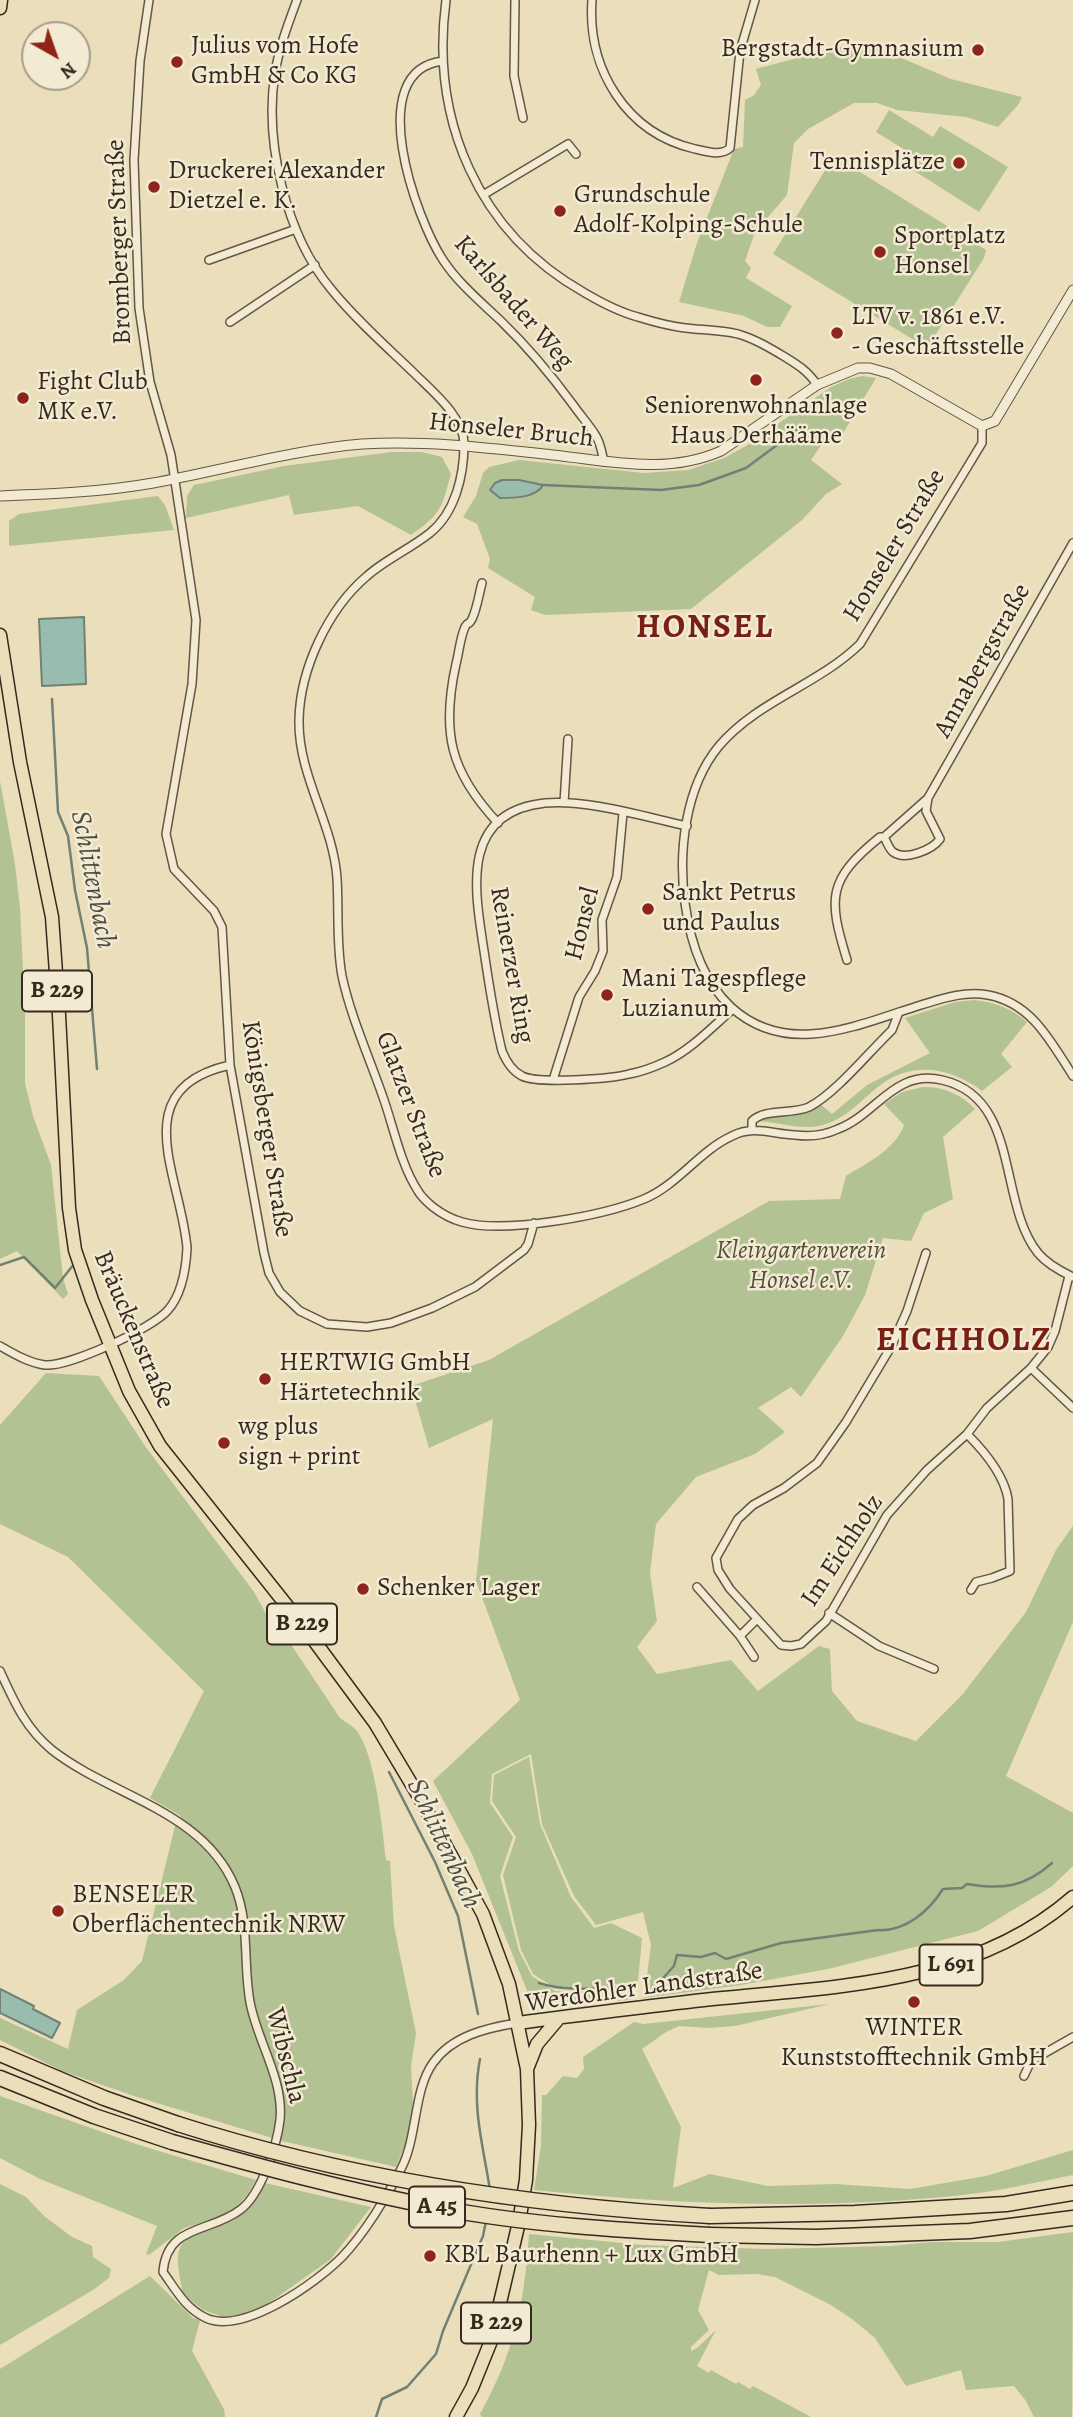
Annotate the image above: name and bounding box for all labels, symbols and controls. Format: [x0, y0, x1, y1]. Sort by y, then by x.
north arrow [21, 21, 91, 91]
place label: Julius vom Hofe GmbH & Co KG [191, 31, 359, 92]
place label: Bergstadt-Gymnasium [721, 34, 964, 66]
marker: Bergstadt-Gymnasium [970, 42, 986, 58]
marker: Julius vom Hofe GmbH & Co KG [169, 54, 185, 70]
text: N [55, 56, 82, 85]
street label: Bromberger Straße [101, 139, 139, 345]
place label: Tennisplätze [810, 147, 945, 179]
marker: Tennisplätze [951, 155, 967, 171]
place label: Druckerei Alexander Dietzel e. K. [168, 156, 385, 218]
marker: Druckerei Alexander Dietzel e. K. [146, 179, 162, 195]
place label: Grundschule Adolf-Kolping-Schule [574, 180, 803, 242]
marker: Grundschule Adolf-Kolping-Schule [552, 203, 568, 219]
place label: Sportplatz Honsel [894, 221, 1006, 282]
street label: Karlsbader Weg [446, 229, 580, 377]
marker: Sportplatz Honsel [872, 244, 888, 260]
place label: LTV v. 1861 e.V. - Geschäftsstelle [851, 302, 1024, 364]
marker: LTV v. 1861 e.V. - Geschäftsstelle [829, 325, 845, 341]
place label: Fight Club MK e.V. [37, 367, 148, 428]
marker: Seniorenwohnanlage Haus Derhääme [748, 372, 764, 388]
marker: Fight Club MK e.V. [15, 390, 31, 406]
place label: Seniorenwohnanlage Haus Derhääme [644, 391, 868, 452]
street label: Honseler Bruch [427, 407, 595, 455]
street label: Honseler Straße [837, 464, 953, 628]
street label: Annabergstraße [928, 579, 1038, 743]
district label: HONSEL [637, 609, 773, 649]
water label: Schlittenbach [62, 808, 122, 952]
place label: Sankt Petrus und Paulus [662, 878, 796, 940]
street label: Reinerzer Ring [482, 884, 540, 1046]
street label: Honsel [559, 884, 607, 964]
marker: Sankt Petrus und Paulus [640, 901, 656, 917]
place label: Mani Tagespflege Luzianum [621, 964, 806, 1026]
road number: B 229 [22, 971, 92, 1012]
marker: Mani Tagespflege Luzianum [599, 987, 615, 1003]
street label: Königsberger Straße [233, 1018, 299, 1240]
street label: Glatzer Straße [368, 1028, 452, 1182]
park label: Kleingartenverein Honsel e.V. [716, 1236, 886, 1298]
street label: Bräuckenstraße [86, 1246, 180, 1414]
district label: EICHHOLZ [877, 1322, 1051, 1362]
place label: HERTWIG GmbH Härtetechnik [279, 1348, 471, 1410]
marker: HERTWIG GmbH Härtetechnik [257, 1371, 273, 1387]
place label: wg plus sign + print [238, 1412, 360, 1474]
marker: wg plus sign + print [216, 1435, 232, 1451]
street label: Im Eichholz [795, 1489, 891, 1613]
place label: Schenker Lager [377, 1573, 540, 1605]
marker: Schenker Lager [355, 1581, 371, 1597]
road number: B 229 [267, 1604, 337, 1644]
water label: Schlittenbach [398, 1773, 488, 1915]
place label: BENSELER Oberflächentechnik NRW [72, 1880, 345, 1941]
marker: BENSELER Oberflächentechnik NRW [50, 1903, 66, 1919]
road number: L 691 [920, 1944, 982, 1986]
street label: Werdohler Landstraße [524, 1956, 764, 2020]
marker: WINTER Kunststofftechnik GmbH [906, 1994, 922, 2010]
street label: Wibschla [258, 2005, 312, 2107]
place label: WINTER Kunststofftechnik GmbH [781, 2013, 1047, 2074]
road number: A 45 [409, 2186, 465, 2228]
place label: KBL Baurhenn + Lux GmbH [444, 2240, 739, 2272]
marker: KBL Baurhenn + Lux GmbH [422, 2248, 438, 2264]
road number: B 229 [461, 2302, 531, 2344]

